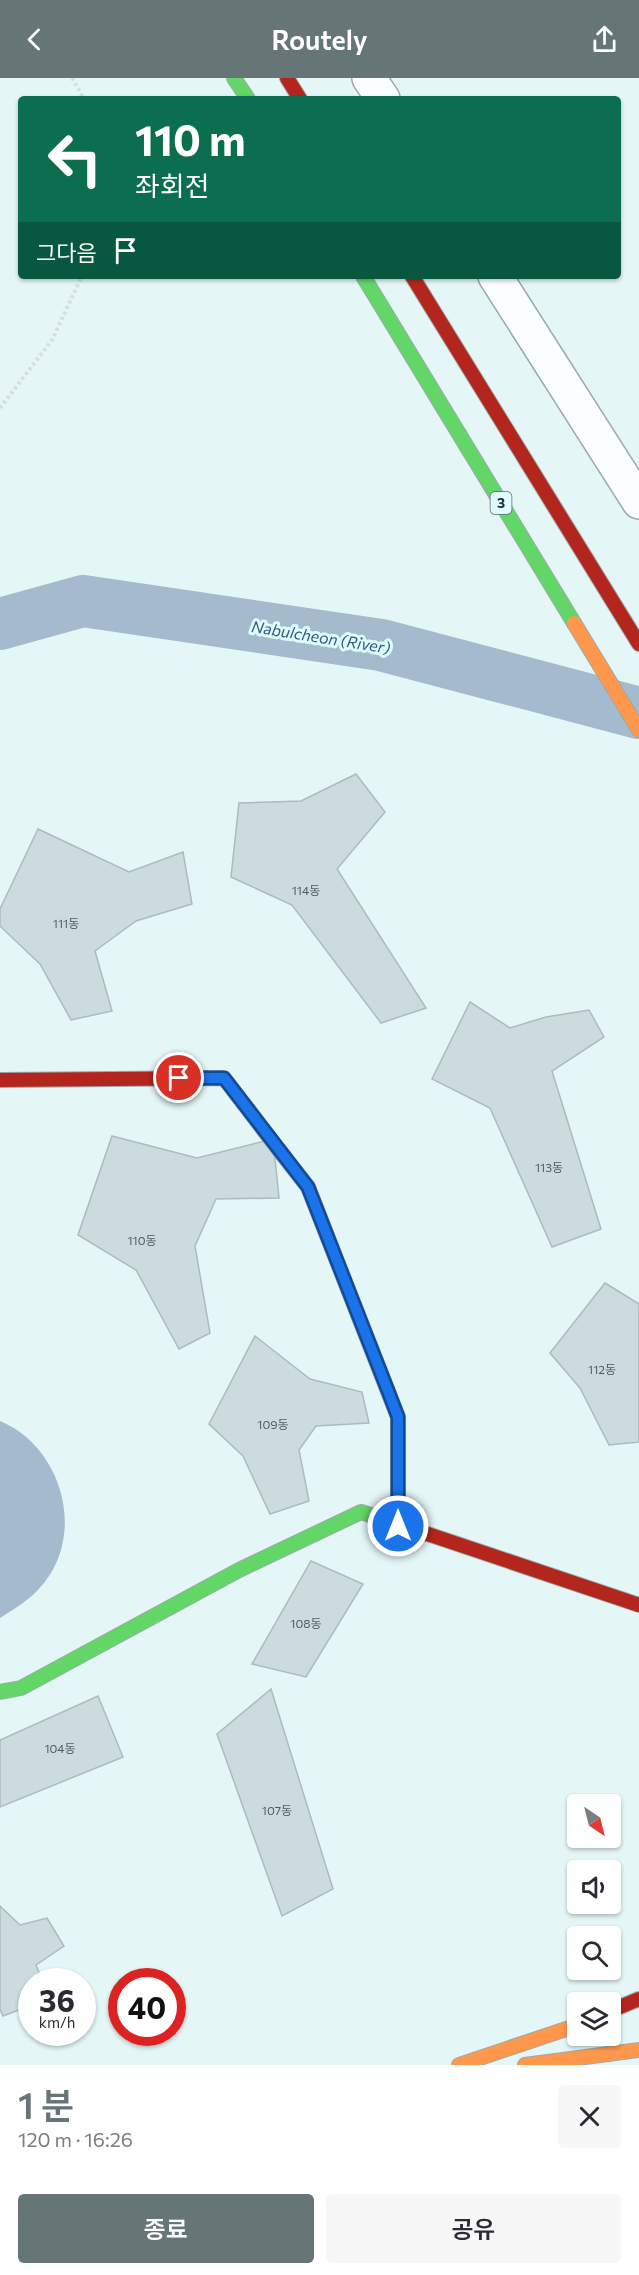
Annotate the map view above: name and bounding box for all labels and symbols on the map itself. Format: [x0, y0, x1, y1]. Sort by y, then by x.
road number: 3 [490, 492, 512, 514]
water label: Nabulcheon (River) [250, 616, 392, 657]
house number: 114동 [292, 883, 320, 897]
house number: 111동 [53, 916, 79, 930]
pin [153, 1052, 204, 1103]
house number: 113동 [535, 1160, 563, 1174]
house number: 110동 [127, 1233, 157, 1247]
house number: 112동 [588, 1362, 616, 1376]
house number: 109동 [257, 1417, 289, 1431]
position arrow [366, 1494, 430, 1558]
house number: 108동 [290, 1616, 322, 1630]
house number: 104동 [44, 1741, 76, 1755]
north arrow [567, 1794, 621, 1848]
house number: 107동 [262, 1803, 292, 1817]
speed limit sign: 40 [108, 1968, 186, 2046]

